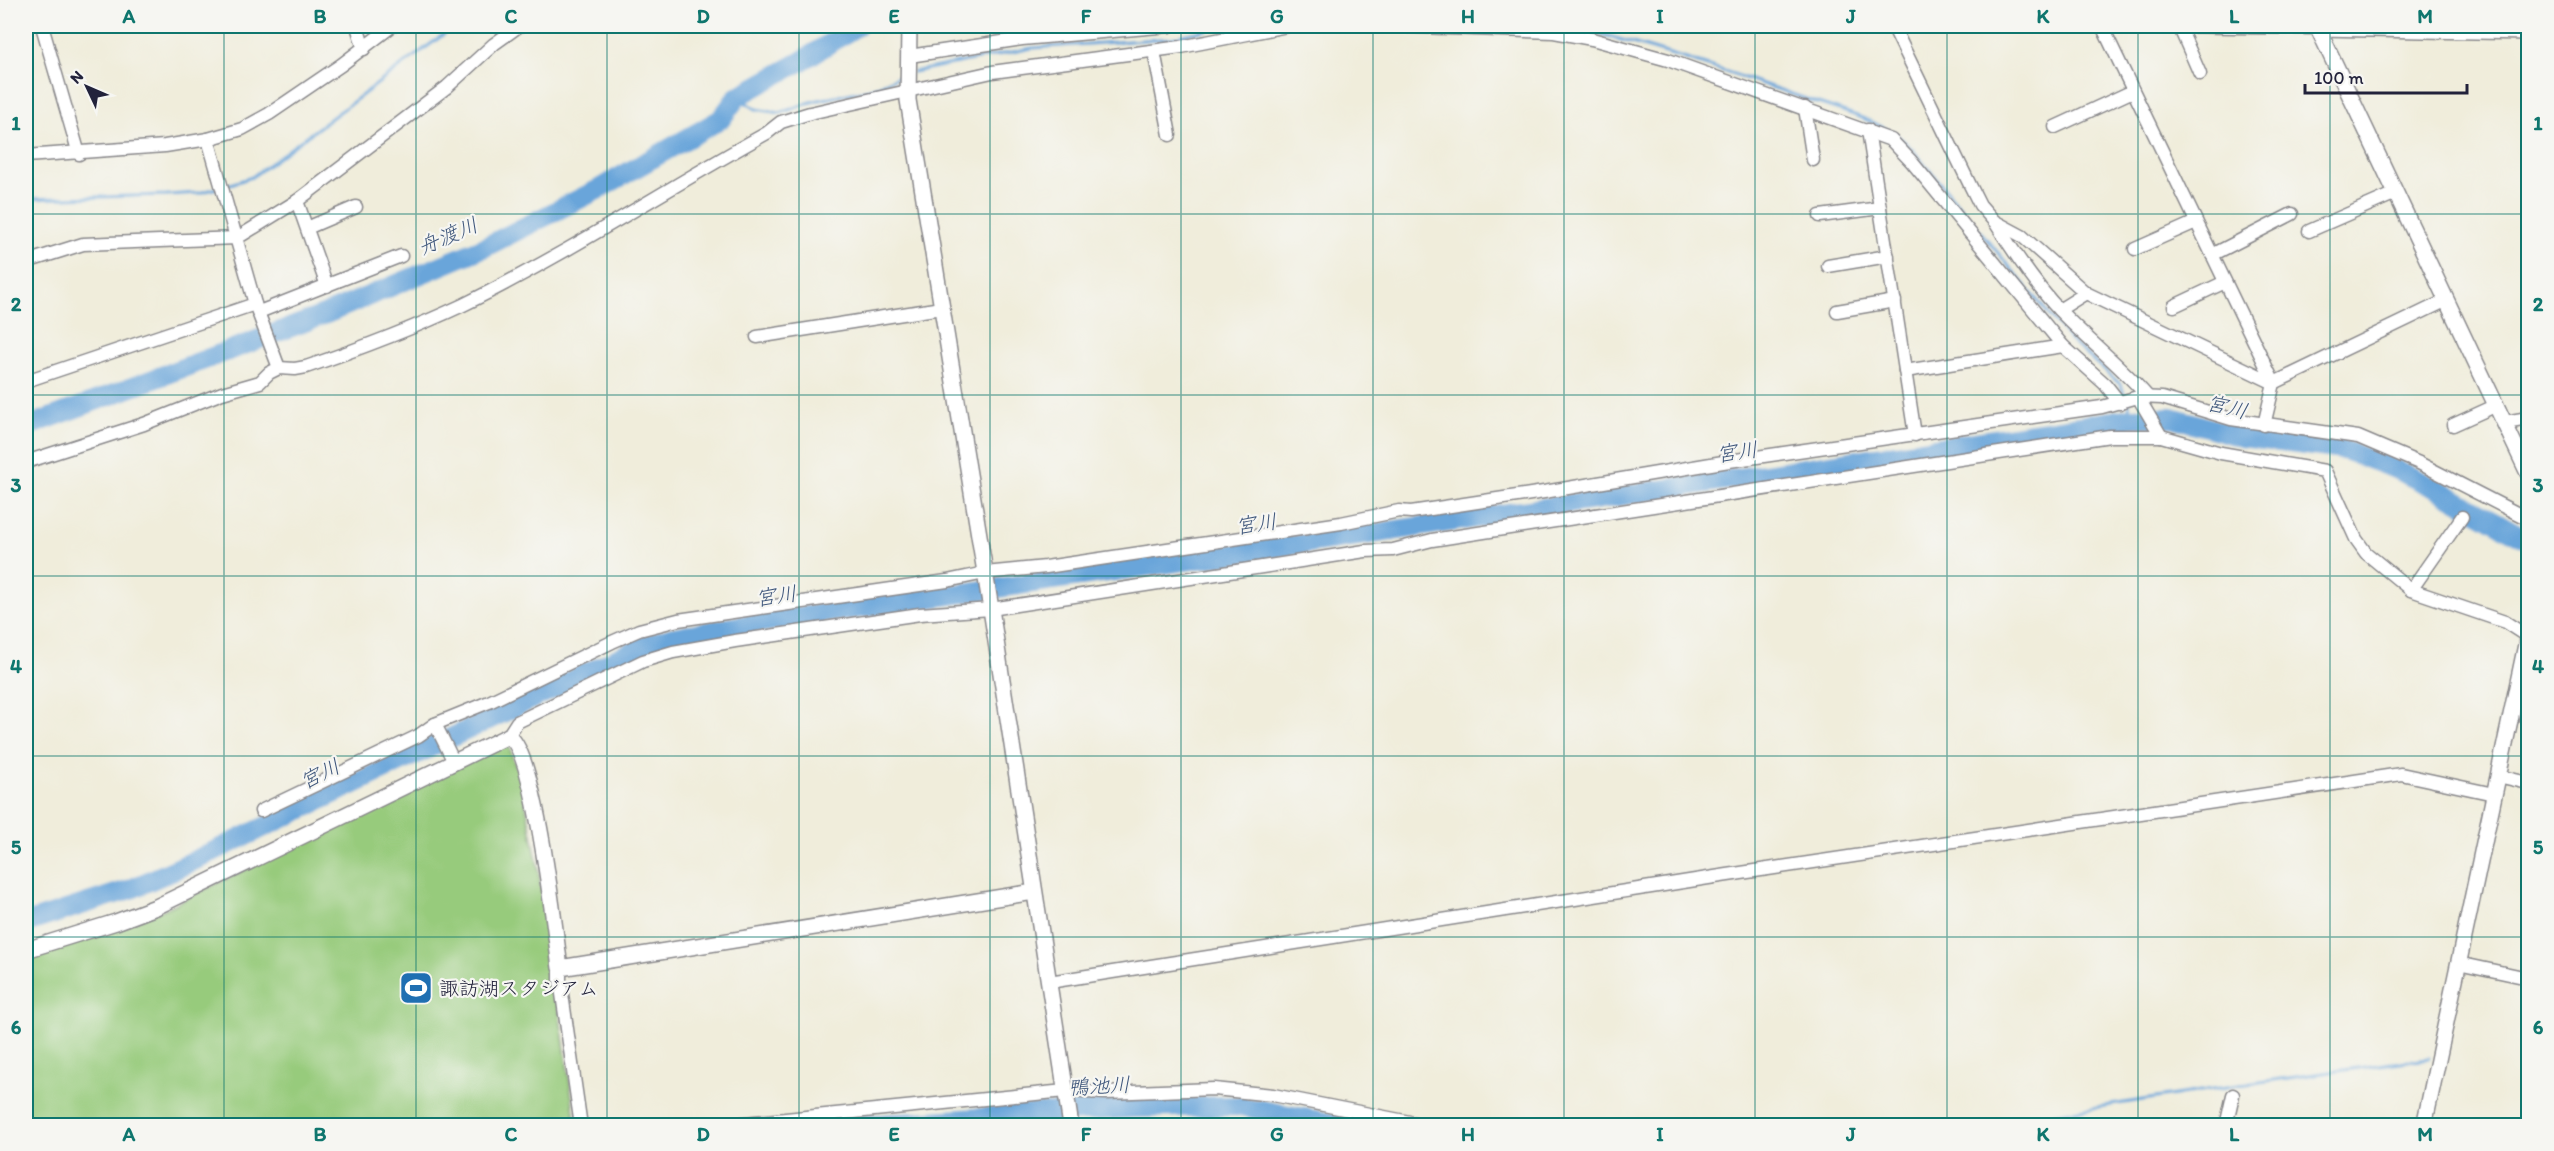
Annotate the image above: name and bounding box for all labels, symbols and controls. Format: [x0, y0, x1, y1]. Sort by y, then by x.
text: A [122, 4, 136, 28]
text: B [314, 4, 327, 28]
text: C [505, 4, 518, 28]
text: D [696, 4, 710, 28]
text: E [888, 4, 900, 28]
text: F [1081, 4, 1092, 28]
text: G [1270, 4, 1284, 28]
text: H [1461, 4, 1475, 28]
text: I [1656, 4, 1664, 28]
text: J [1845, 4, 1856, 28]
text: K [2037, 4, 2051, 28]
text: L [2229, 4, 2240, 28]
text: M [2417, 4, 2433, 28]
north arrow [57, 57, 117, 117]
scale bar [2305, 57, 2467, 95]
text: N [66, 66, 87, 87]
text: 100 m [2314, 67, 2364, 89]
text: 1 [11, 111, 21, 135]
text: 1 [2533, 111, 2543, 135]
water label: 舟渡川 [414, 212, 482, 259]
text: 2 [11, 292, 22, 316]
text: 2 [2533, 292, 2544, 316]
water label: 宮川 [2204, 389, 2251, 424]
water label: 宮川 [1714, 436, 1759, 467]
text: 3 [11, 473, 22, 497]
text: 3 [2533, 473, 2544, 497]
water label: 宮川 [1233, 508, 1278, 539]
water label: 宮川 [753, 580, 798, 611]
text: 4 [10, 654, 22, 678]
text: 4 [2532, 654, 2544, 678]
water label: 宮川 [295, 753, 344, 794]
text: 5 [11, 835, 22, 859]
text: 5 [2533, 835, 2544, 859]
sports icon: 諏訪湖スタジアム [398, 970, 434, 1006]
place label: 諏訪湖スタジアム [439, 976, 599, 1000]
text: 6 [11, 1015, 22, 1039]
text: 6 [2533, 1015, 2544, 1039]
water label: 鴨池川 [1067, 1071, 1131, 1100]
text: A [122, 1122, 136, 1146]
text: B [314, 1122, 327, 1146]
text: C [505, 1122, 518, 1146]
text: D [696, 1122, 710, 1146]
text: E [888, 1122, 900, 1146]
text: F [1081, 1122, 1092, 1146]
text: G [1270, 1122, 1284, 1146]
text: H [1461, 1122, 1475, 1146]
text: I [1656, 1122, 1664, 1146]
text: J [1845, 1122, 1856, 1146]
text: K [2037, 1122, 2051, 1146]
text: L [2229, 1122, 2240, 1146]
text: M [2417, 1122, 2433, 1146]

